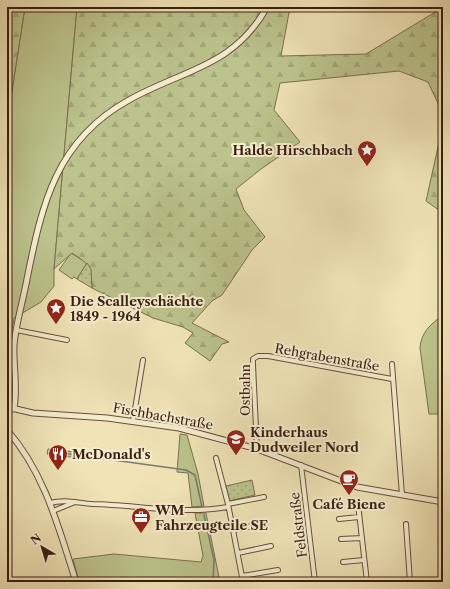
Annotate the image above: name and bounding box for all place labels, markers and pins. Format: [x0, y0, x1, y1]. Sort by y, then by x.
place icon: Halde Hirschbach [356, 139, 378, 167]
place label: Halde Hirschbach [232, 142, 353, 158]
place label: Die Scalleyschächte 1849 - 1964 [70, 293, 203, 324]
place icon: Die Scalleyschächte 1849 - 1964 [45, 297, 67, 325]
place label: Kinderhaus Dudweiler Nord [250, 424, 359, 455]
school or university icon: Kinderhaus Dudweiler Nord [225, 428, 247, 456]
restaurant icon: McDonald's [47, 443, 69, 471]
place label: McDonald's [72, 446, 151, 462]
cafe icon: Café Biene [338, 468, 360, 496]
place label: Café Biene [312, 496, 386, 512]
place label: WM Fahrzeugteile SE [154, 502, 268, 533]
office icon: WM Fahrzeugteile SE [130, 506, 152, 534]

